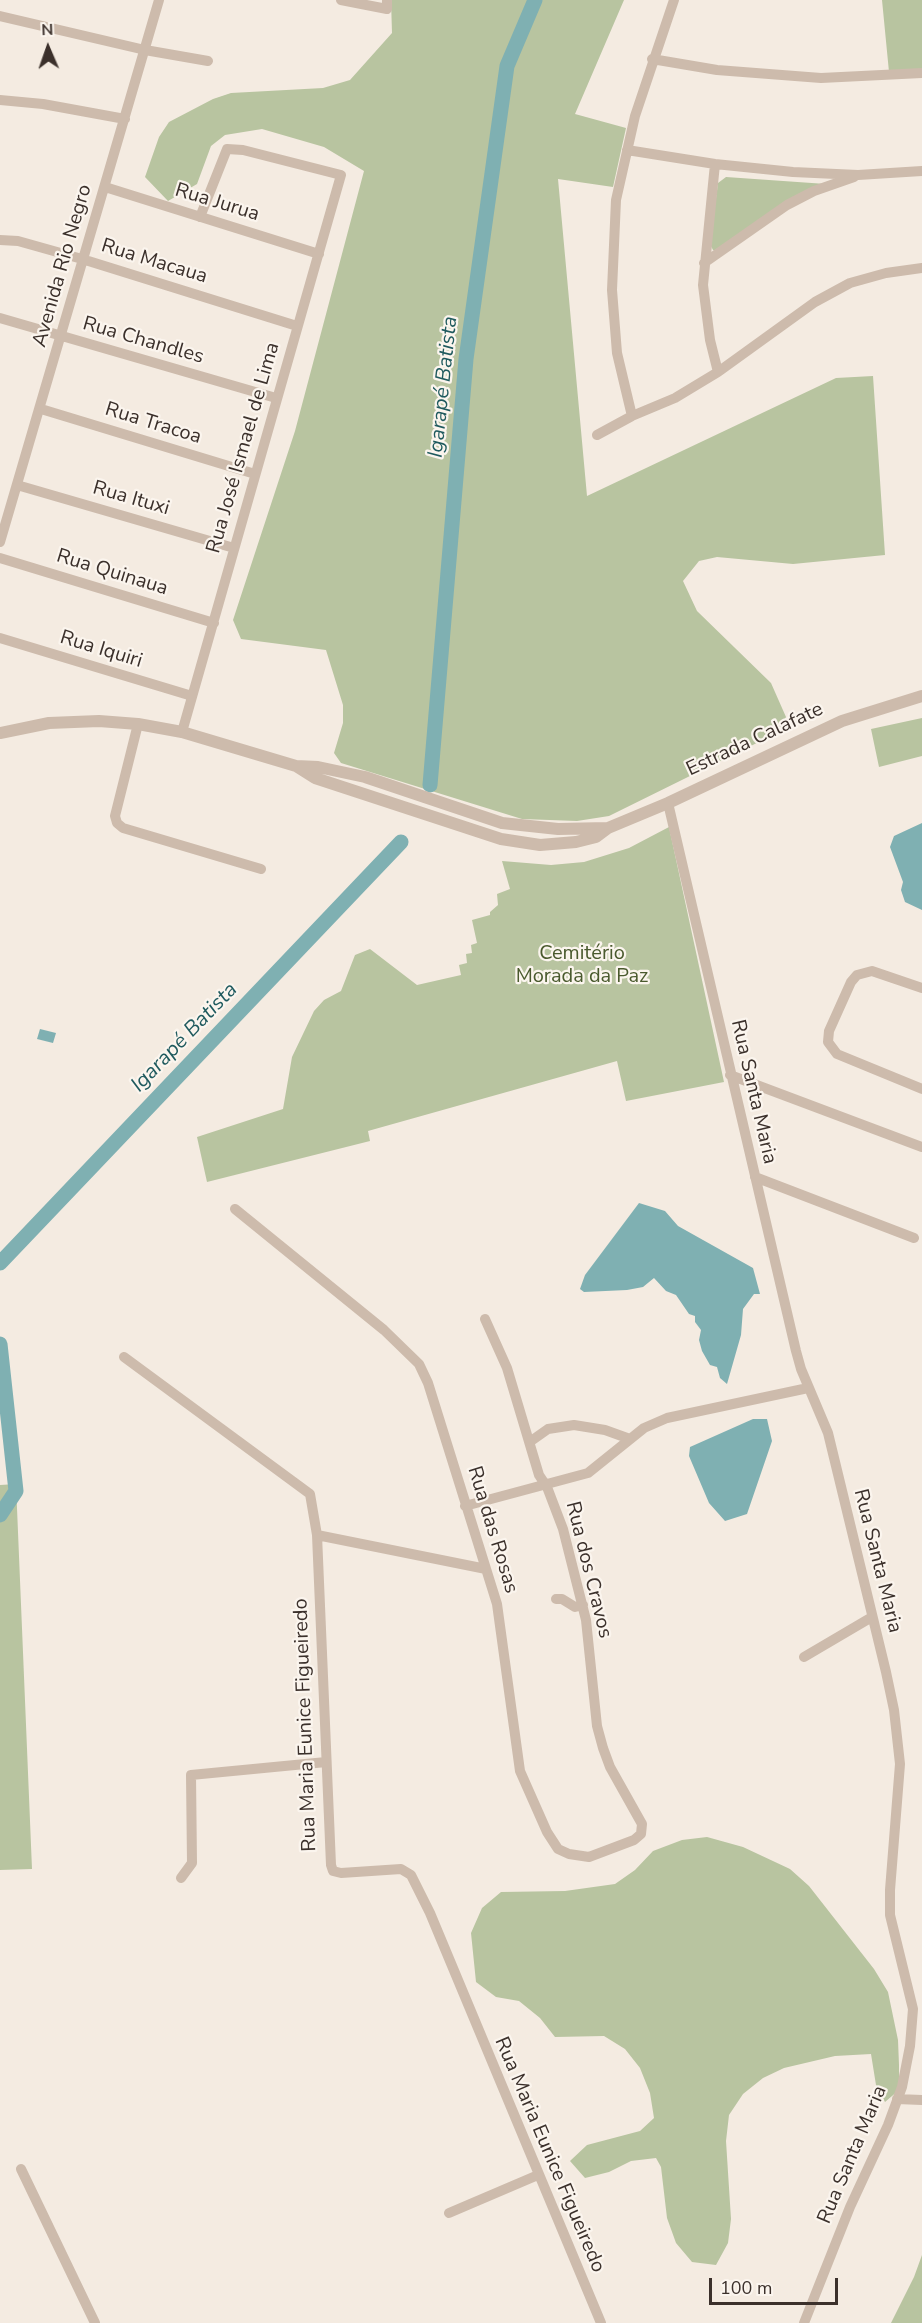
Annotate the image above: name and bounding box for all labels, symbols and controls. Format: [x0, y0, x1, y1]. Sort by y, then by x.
north arrow [18, 18, 78, 78]
text: N [41, 19, 54, 41]
street label: Rua Jurua [172, 179, 262, 227]
street label: Avenida Rio Negro [28, 182, 98, 350]
street label: Rua Macaua [98, 234, 210, 290]
street label: Rua Chandles [80, 312, 206, 370]
water label: Igarapé Batista [424, 315, 464, 459]
street label: Rua José Ismael de Lima [202, 340, 286, 556]
street label: Rua Tracoa [102, 398, 204, 450]
street label: Rua Ituxi [90, 477, 172, 521]
street label: Rua Quinaua [53, 545, 171, 601]
street label: Rua Iquiri [57, 626, 145, 674]
street label: Estrada Calafate [683, 698, 827, 782]
park label: Cemitério Morada da Paz [516, 942, 648, 989]
water label: Igarapé Batista [127, 978, 243, 1098]
street label: Rua Santa Maria [725, 1017, 781, 1167]
street label: Rua das Rosas [461, 1464, 523, 1596]
street label: Rua Santa Maria [848, 1487, 906, 1635]
street label: Rua dos Cravos [559, 1499, 617, 1641]
street label: Rua Maria Eunice Figueiredo [290, 1598, 322, 1852]
street label: Rua Maria Eunice Figueiredo [488, 2034, 610, 2276]
street label: Rua Santa Maria [813, 2082, 893, 2228]
scale bar [712, 2266, 841, 2304]
text: 100 m [720, 2276, 772, 2300]

